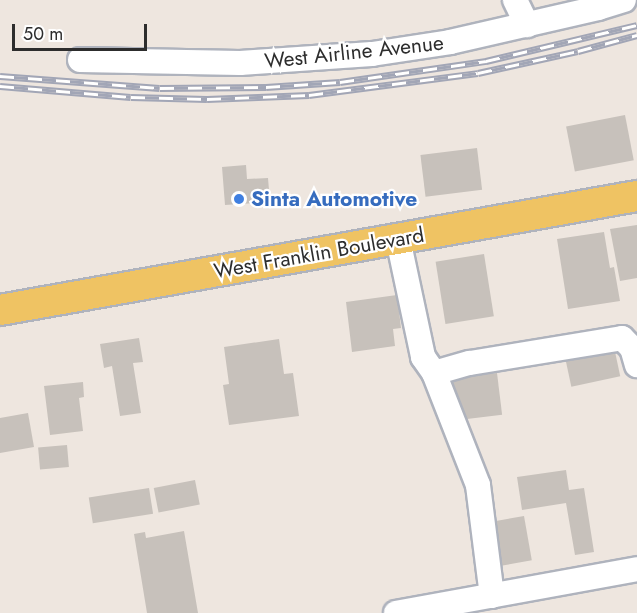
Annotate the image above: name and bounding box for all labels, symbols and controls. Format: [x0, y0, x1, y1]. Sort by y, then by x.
scale bar [15, 12, 150, 50]
text: 50 m [23, 21, 63, 47]
street label: West Airline Avenue [263, 30, 445, 74]
place label: Sinta Automotive [251, 186, 417, 212]
marker: Sinta Automotive [232, 192, 246, 206]
street label: West Franklin Boulevard [212, 222, 426, 284]

